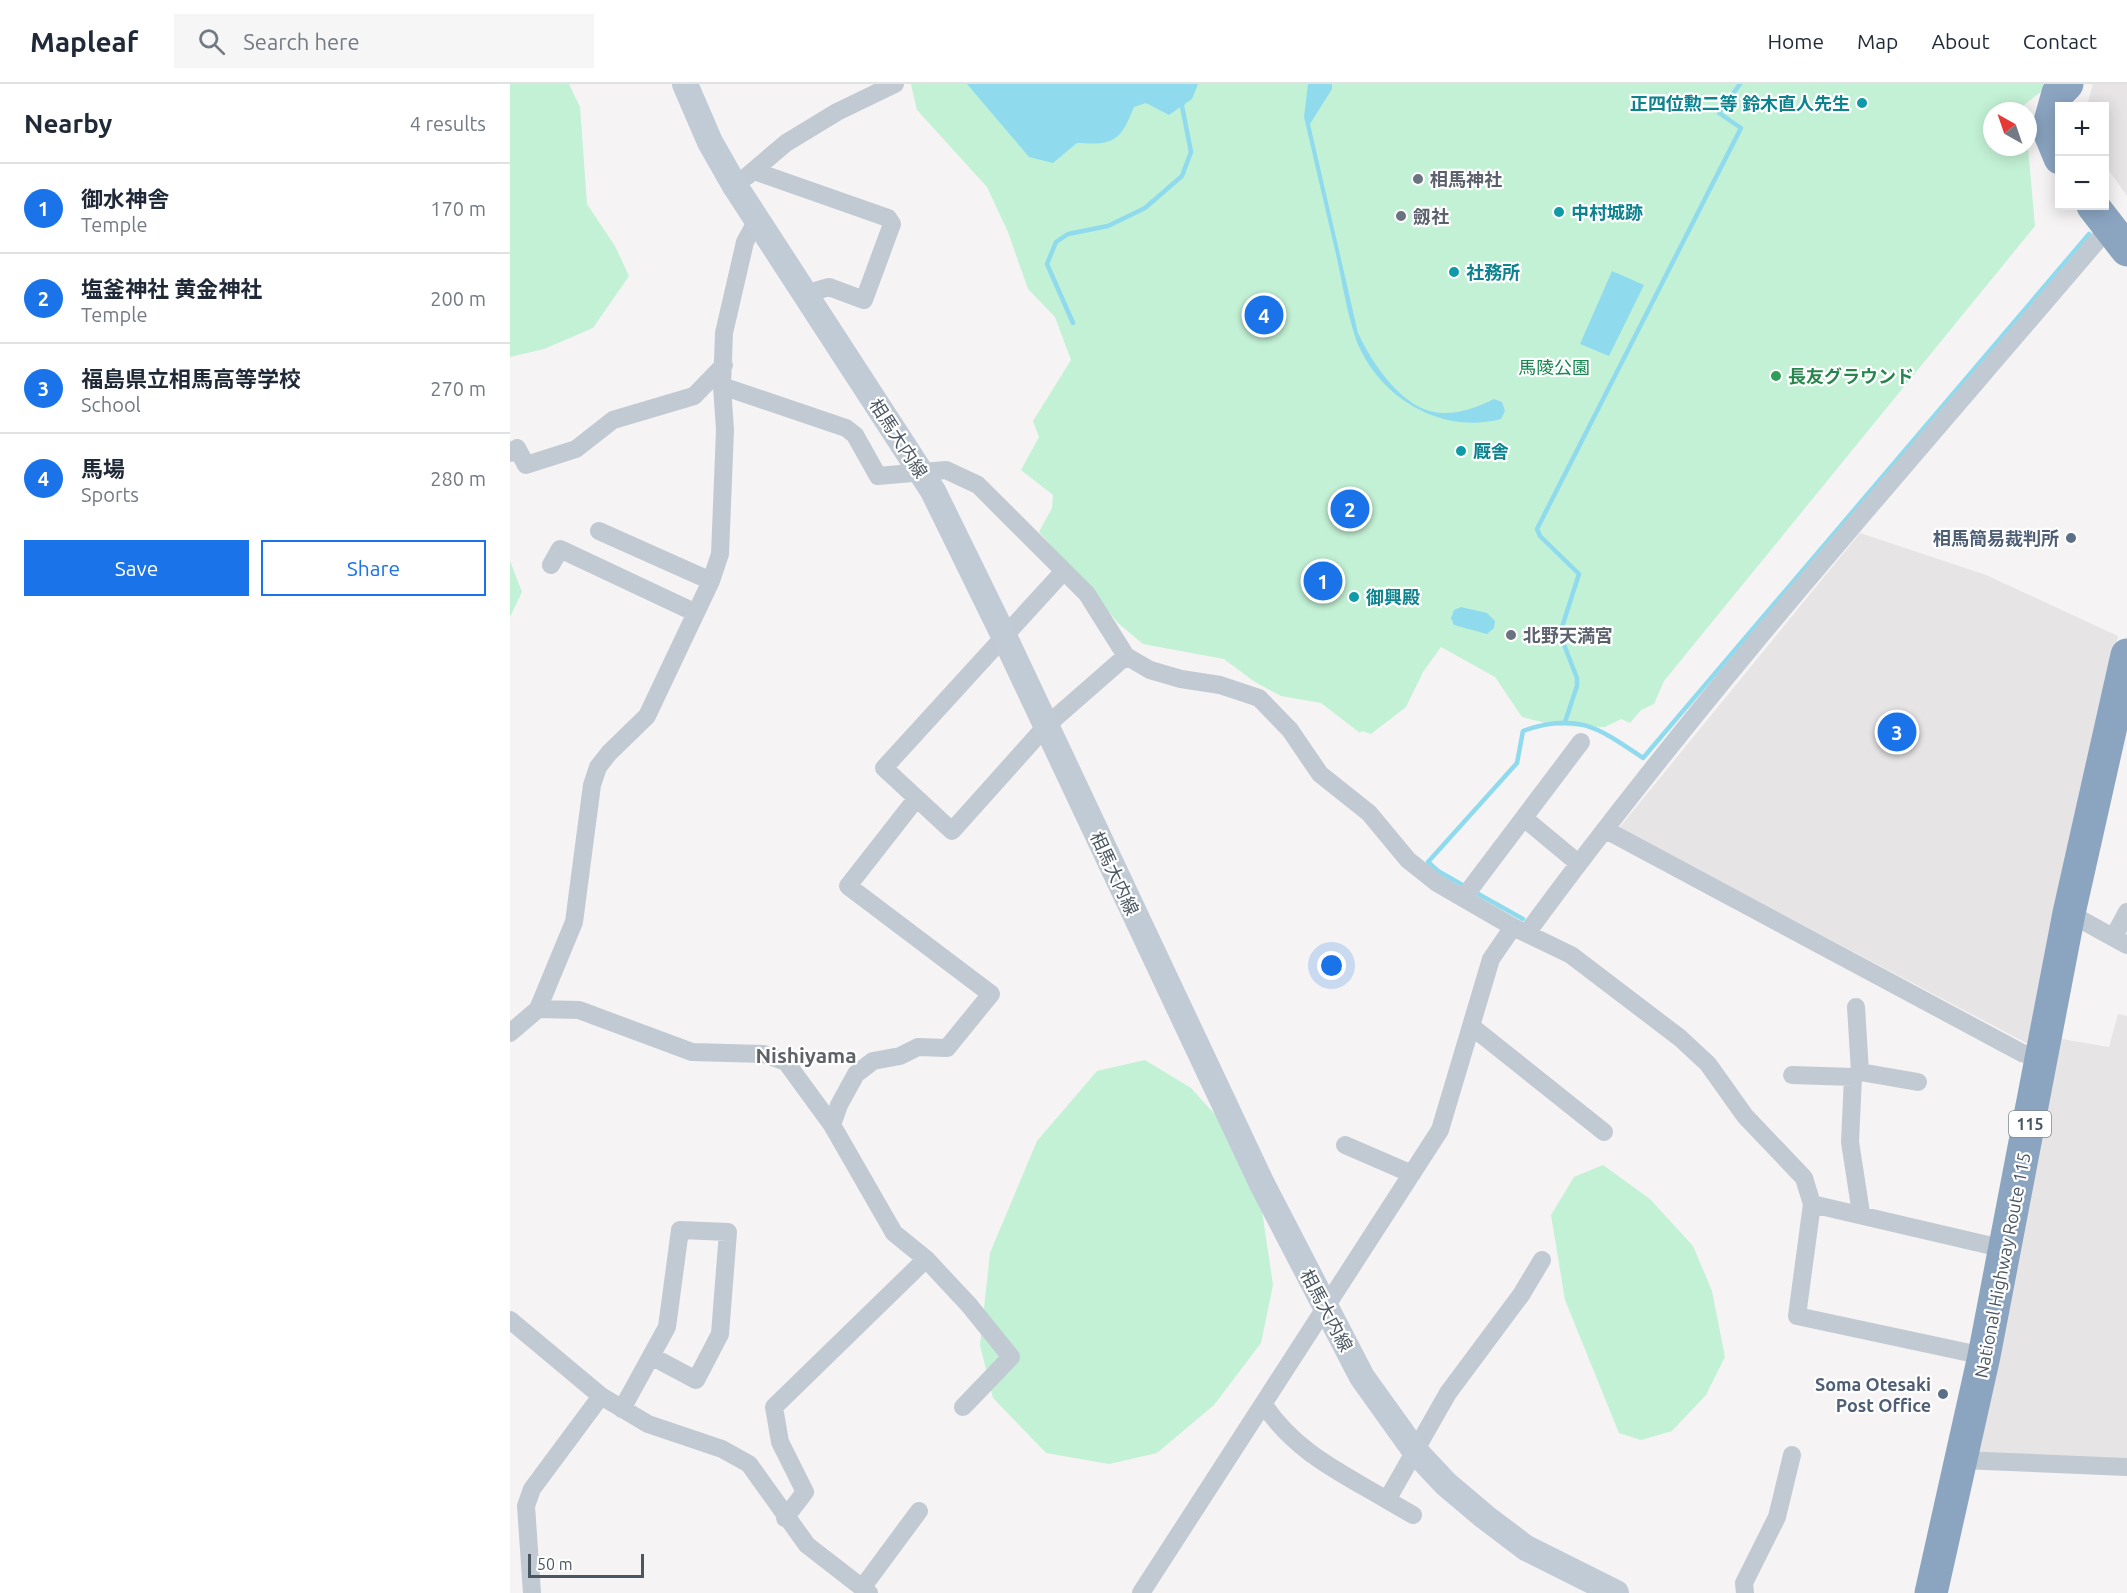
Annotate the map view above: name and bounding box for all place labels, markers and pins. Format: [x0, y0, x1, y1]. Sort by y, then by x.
place label: 正四位勲二等 鈴木直人先生 [1630, 93, 1850, 113]
marker: 正四位勲二等 鈴木直人先生 [1855, 96, 1869, 110]
place label: 相馬神社 [1430, 169, 1502, 189]
marker: 相馬神社 [1411, 172, 1425, 186]
place label: 中村城跡 [1571, 202, 1643, 222]
marker: 中村城跡 [1552, 205, 1566, 219]
place label: 劔社 [1413, 206, 1449, 226]
marker: 劔社 [1394, 209, 1408, 223]
place label: 社務所 [1466, 262, 1520, 282]
marker: 社務所 [1447, 265, 1461, 279]
pin: 4 [1244, 292, 1284, 338]
place label: 長友グラウンド [1788, 366, 1914, 386]
marker: 長友グラウンド [1769, 369, 1783, 383]
place label: 厩舎 [1473, 441, 1509, 461]
marker: 厩舎 [1454, 444, 1468, 458]
pin: 2 [1330, 486, 1370, 532]
place label: 相馬簡易裁判所 [1933, 528, 2059, 548]
marker: 相馬簡易裁判所 [2064, 531, 2078, 545]
pin: 1 [1304, 558, 1342, 604]
place label: 御興殿 [1365, 587, 1420, 607]
marker: 御興殿 [1347, 590, 1361, 604]
place label: 北野天満宮 [1523, 625, 1613, 645]
marker: 北野天満宮 [1504, 628, 1518, 642]
pin: 3 [1878, 710, 1916, 754]
place label: Soma Otesaki Post Office [1815, 1374, 1931, 1415]
marker: Soma Otesaki Post Office [1936, 1387, 1950, 1401]

